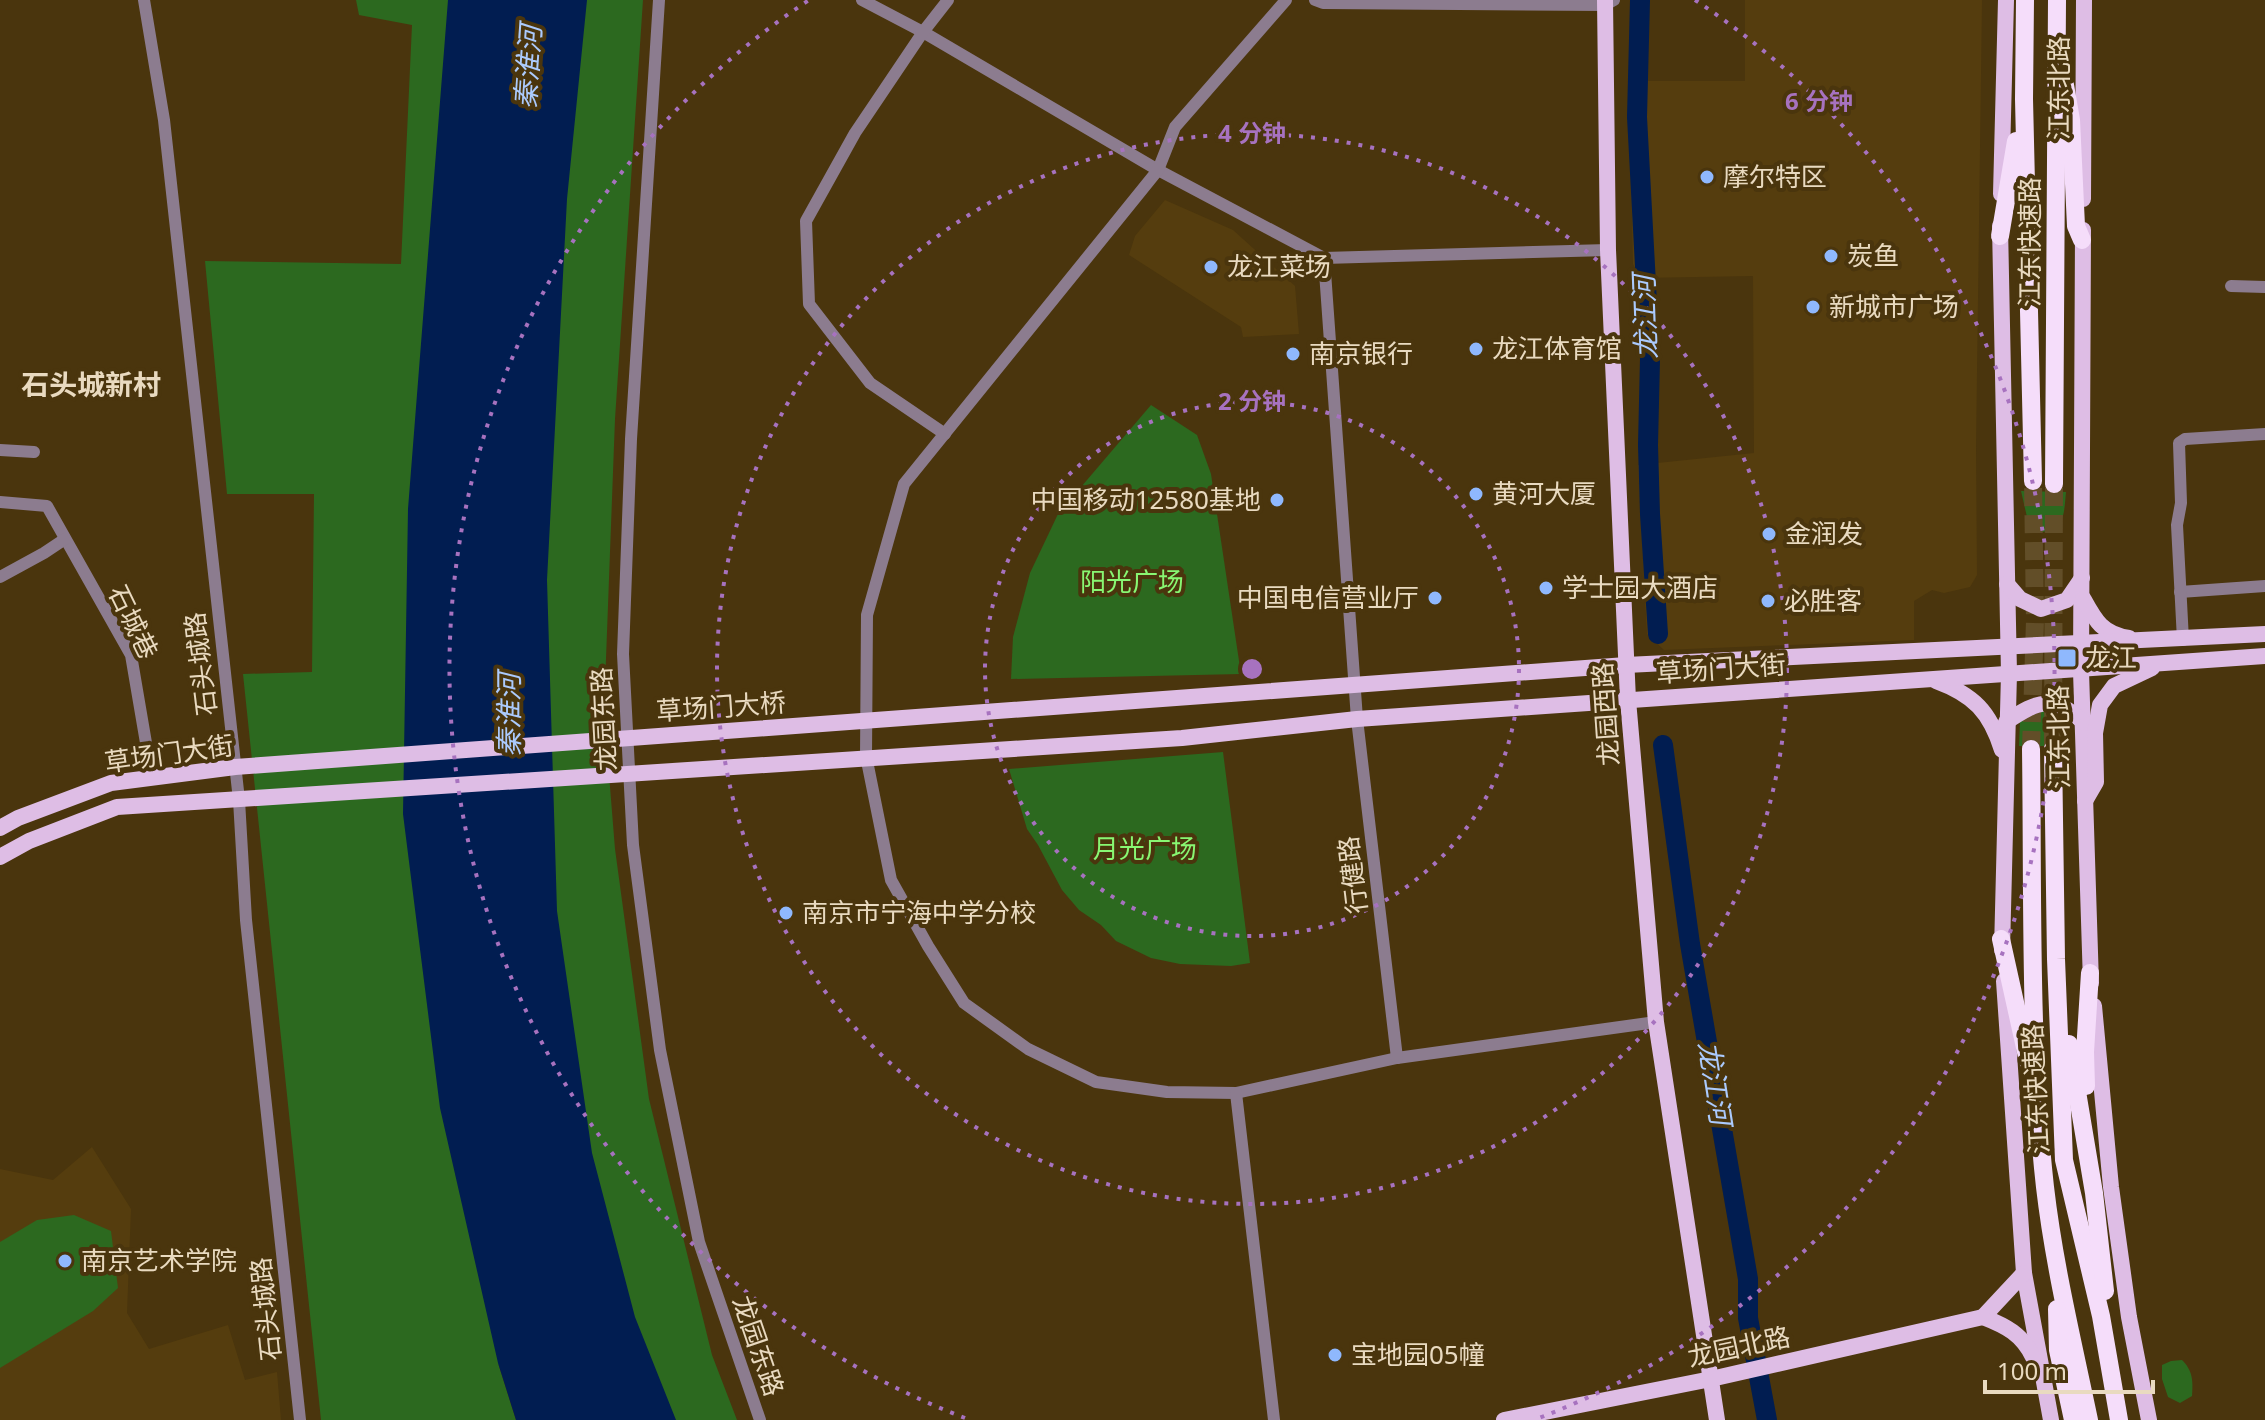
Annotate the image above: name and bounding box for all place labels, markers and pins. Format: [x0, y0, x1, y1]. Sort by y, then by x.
place label: 摩尔特区 [1723, 158, 1827, 194]
marker: 摩尔特区 [1698, 168, 1716, 186]
place label: 炭鱼 [1847, 237, 1899, 273]
marker: 炭鱼 [1822, 247, 1840, 265]
place label: 龙江菜场 [1227, 248, 1331, 284]
marker: 龙江菜场 [1202, 258, 1220, 276]
place label: 新城市广场 [1829, 288, 1959, 324]
marker: 新城市广场 [1804, 298, 1822, 316]
place label: 龙江体育馆 [1492, 330, 1622, 366]
place label: 南京银行 [1309, 335, 1413, 371]
marker: 龙江体育馆 [1467, 340, 1485, 358]
marker: 南京银行 [1284, 345, 1302, 363]
place label: 黄河大厦 [1492, 475, 1596, 511]
place label: 中国移动12580基地 [1031, 481, 1261, 517]
marker: 黄河大厦 [1467, 485, 1485, 503]
marker: 中国移动12580基地 [1268, 491, 1286, 509]
place label: 金润发 [1785, 515, 1863, 551]
marker: 金润发 [1760, 525, 1778, 543]
place label: 学士园大酒店 [1562, 569, 1718, 605]
place label: 中国电信营业厅 [1237, 579, 1419, 615]
marker: 学士园大酒店 [1537, 579, 1555, 597]
place label: 必胜客 [1784, 582, 1862, 618]
marker: 中国电信营业厅 [1426, 589, 1444, 607]
marker: 必胜客 [1759, 592, 1777, 610]
place label: 龙江 [2085, 639, 2137, 675]
marker: 龙江 [2056, 647, 2078, 669]
centre of rings [1238, 655, 1266, 683]
place label: 南京市宁海中学分校 [802, 894, 1036, 930]
marker: 南京市宁海中学分校 [777, 904, 795, 922]
place label: 南京艺术学院 [81, 1242, 237, 1278]
marker: 南京艺术学院 [56, 1252, 74, 1270]
place label: 宝地园05幢 [1351, 1336, 1485, 1372]
marker: 宝地园05幢 [1326, 1346, 1344, 1364]

